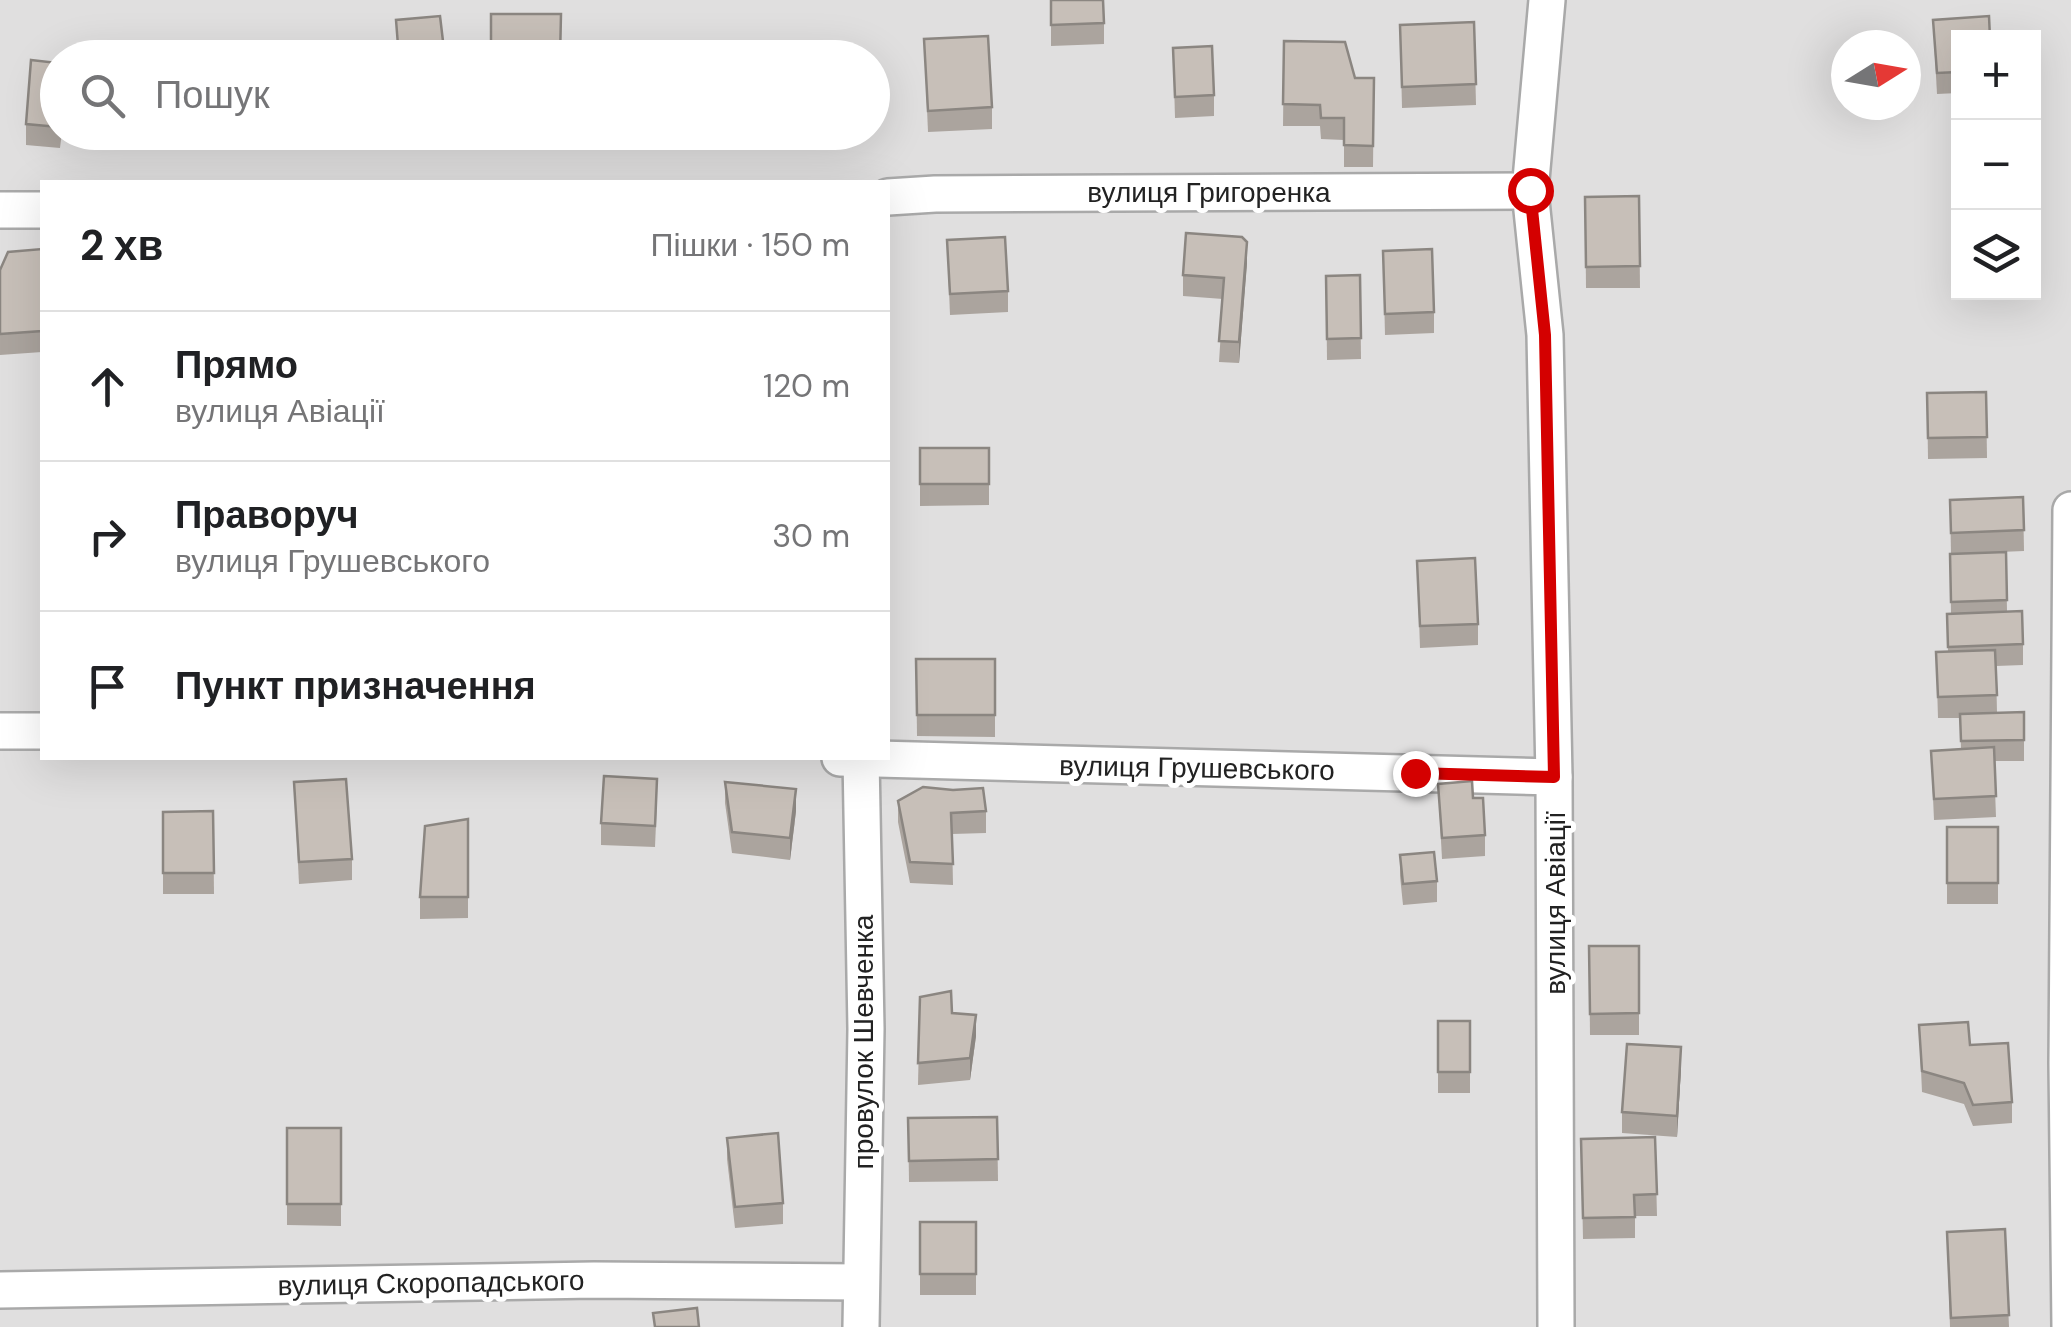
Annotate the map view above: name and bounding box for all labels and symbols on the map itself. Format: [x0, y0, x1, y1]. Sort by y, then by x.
north arrow [1831, 30, 1921, 120]
route start [1508, 168, 1554, 214]
street label: вулиця Григоренка [1087, 174, 1331, 211]
street label: вулиця Грушевського [1059, 747, 1335, 789]
route end [1393, 751, 1439, 797]
street label: вулиця Авіації [1537, 811, 1574, 995]
street label: провулок Шевченка [845, 914, 882, 1169]
street label: вулиця Скоропадського [277, 1262, 585, 1304]

